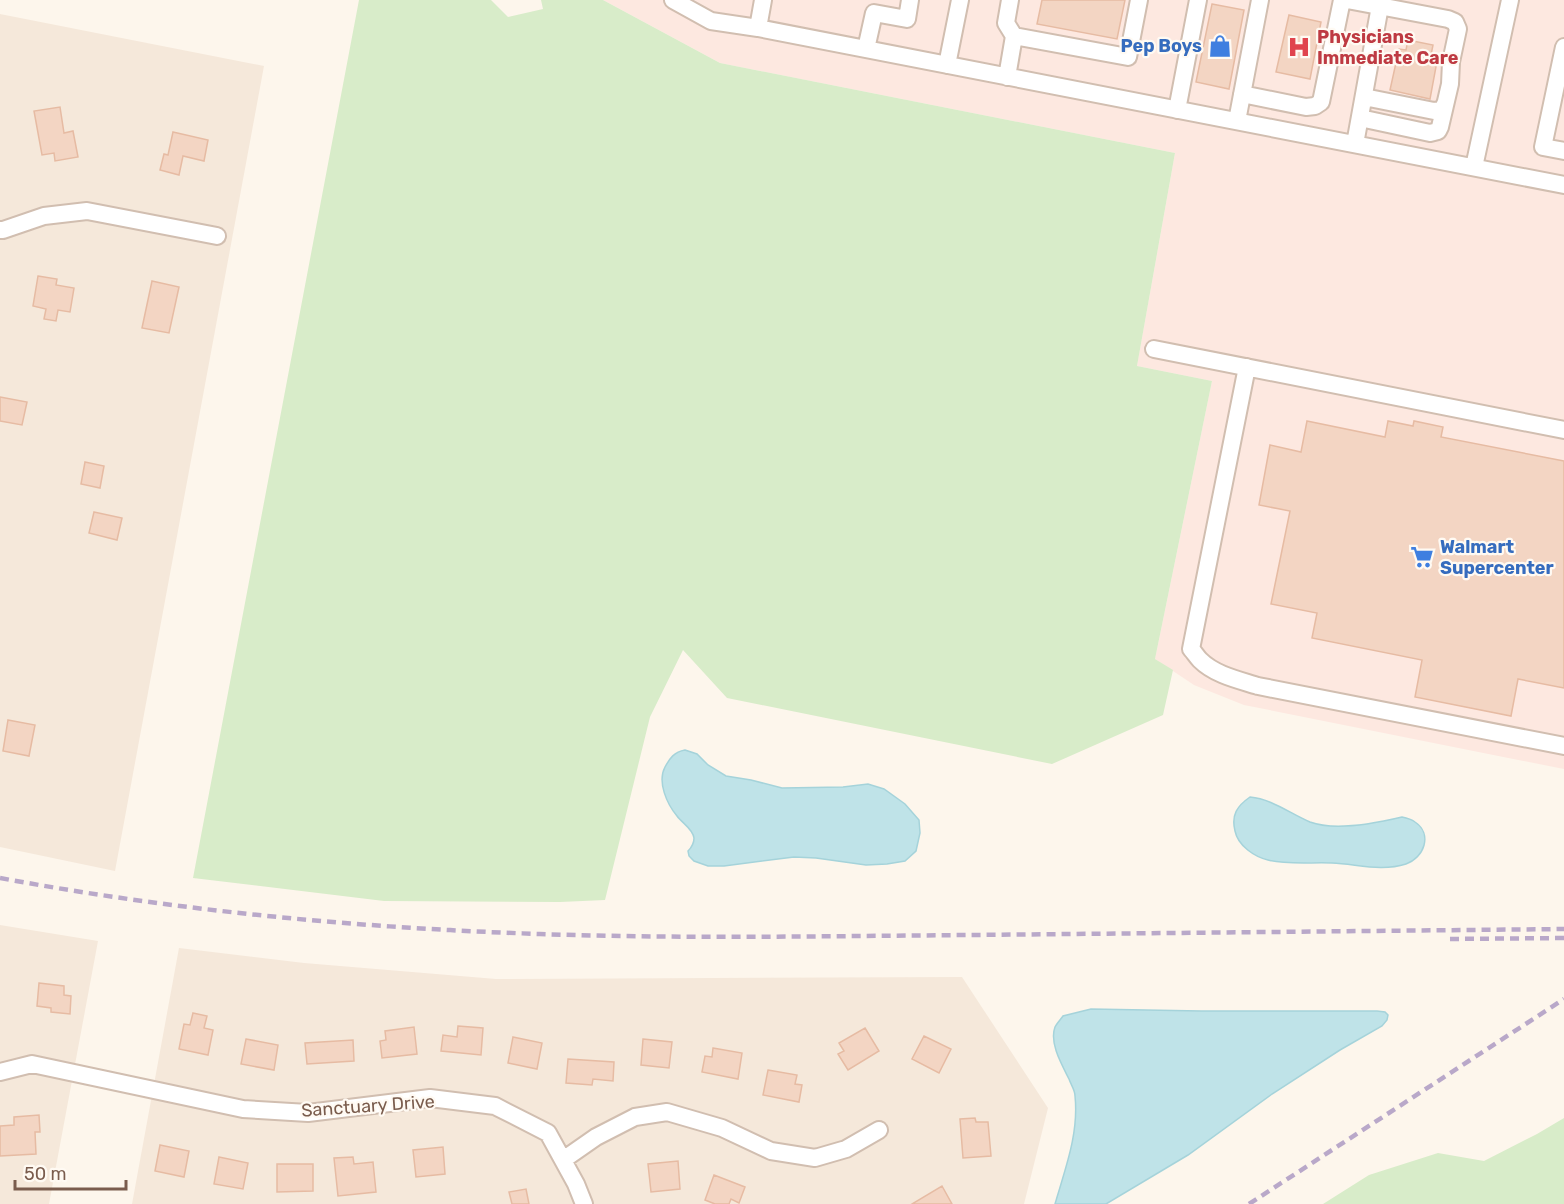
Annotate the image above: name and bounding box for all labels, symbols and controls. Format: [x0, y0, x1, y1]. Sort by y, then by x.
place label: Physicians Immediate Care [1317, 26, 1459, 69]
shop icon: Pep Boys [1207, 33, 1233, 59]
hospital icon: Physicians Immediate Care [1286, 34, 1312, 60]
place label: Pep Boys [1120, 35, 1202, 57]
place label: Walmart Supercenter [1440, 536, 1554, 579]
supermarket icon: Walmart Supercenter [1409, 544, 1435, 570]
street label: Sanctuary Drive [300, 1090, 436, 1122]
scale bar [15, 1153, 126, 1191]
text: 50 m [24, 1163, 67, 1185]

